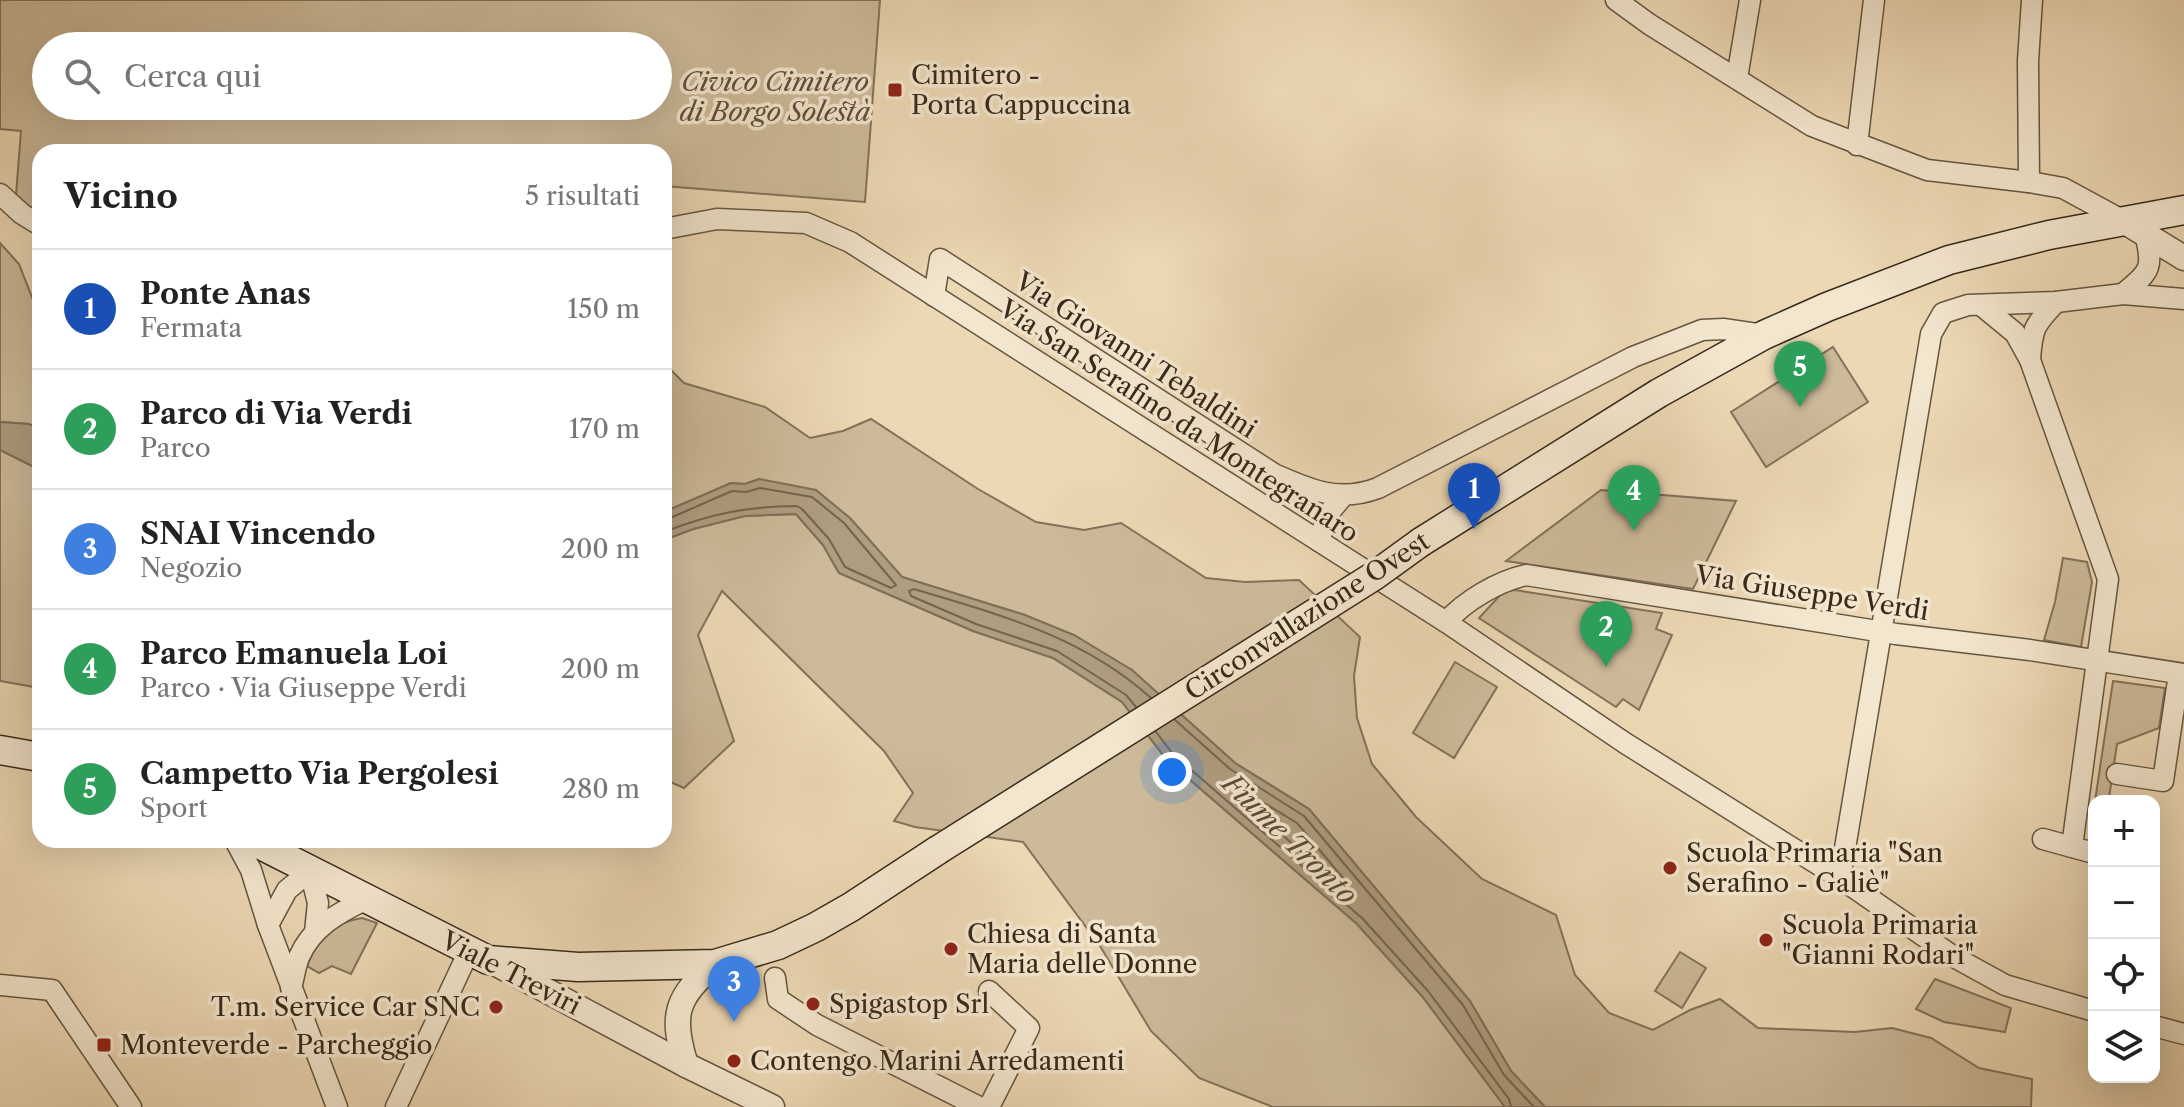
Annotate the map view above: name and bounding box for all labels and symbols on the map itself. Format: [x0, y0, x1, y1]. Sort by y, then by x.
place label: Cimitero - Porta Cappuccina [911, 59, 1131, 121]
park label: Civico Cimitero di Borgo Solestà [680, 66, 871, 128]
marker: Cimitero - Porta Cappuccina [886, 81, 904, 99]
street label: Via Giovanni Tebaldini [1008, 264, 1263, 445]
street label: Via San Serafino da Montegranaro [992, 292, 1365, 549]
pin: 5 [1774, 341, 1826, 407]
pin: 1 [1448, 463, 1500, 529]
pin: 4 [1608, 465, 1660, 531]
street label: Circonvallazione Ovest [1179, 525, 1436, 707]
street label: Via Giuseppe Verdi [1692, 559, 1931, 627]
pin: 2 [1580, 601, 1632, 667]
your location [1152, 752, 1192, 792]
water label: Fiume Tronto [1214, 765, 1364, 912]
place label: Scuola Primaria "San Serafino - Galiè" [1686, 837, 1943, 899]
marker: Scuola Primaria "San Serafino - Galiè" [1661, 859, 1679, 877]
place label: Scuola Primaria "Gianni Rodari" [1782, 909, 1978, 971]
place label: Chiesa di Santa Maria delle Donne [967, 918, 1197, 980]
street label: Viale Treviri [435, 924, 586, 1022]
marker: Scuola Primaria "Gianni Rodari" [1757, 931, 1775, 949]
marker: Chiesa di Santa Maria delle Donne [942, 940, 960, 958]
pin: 3 [708, 956, 760, 1022]
place label: Spigastop Srl [829, 988, 990, 1020]
place label: T.m. Service Car SNC [211, 991, 480, 1023]
marker: Spigastop Srl [804, 995, 822, 1013]
marker: T.m. Service Car SNC [487, 998, 505, 1016]
place label: Monteverde - Parcheggio [120, 1029, 433, 1061]
marker: Monteverde - Parcheggio [95, 1036, 113, 1054]
place label: Contengo Marini Arredamenti [750, 1045, 1125, 1077]
marker: Contengo Marini Arredamenti [725, 1052, 743, 1070]

